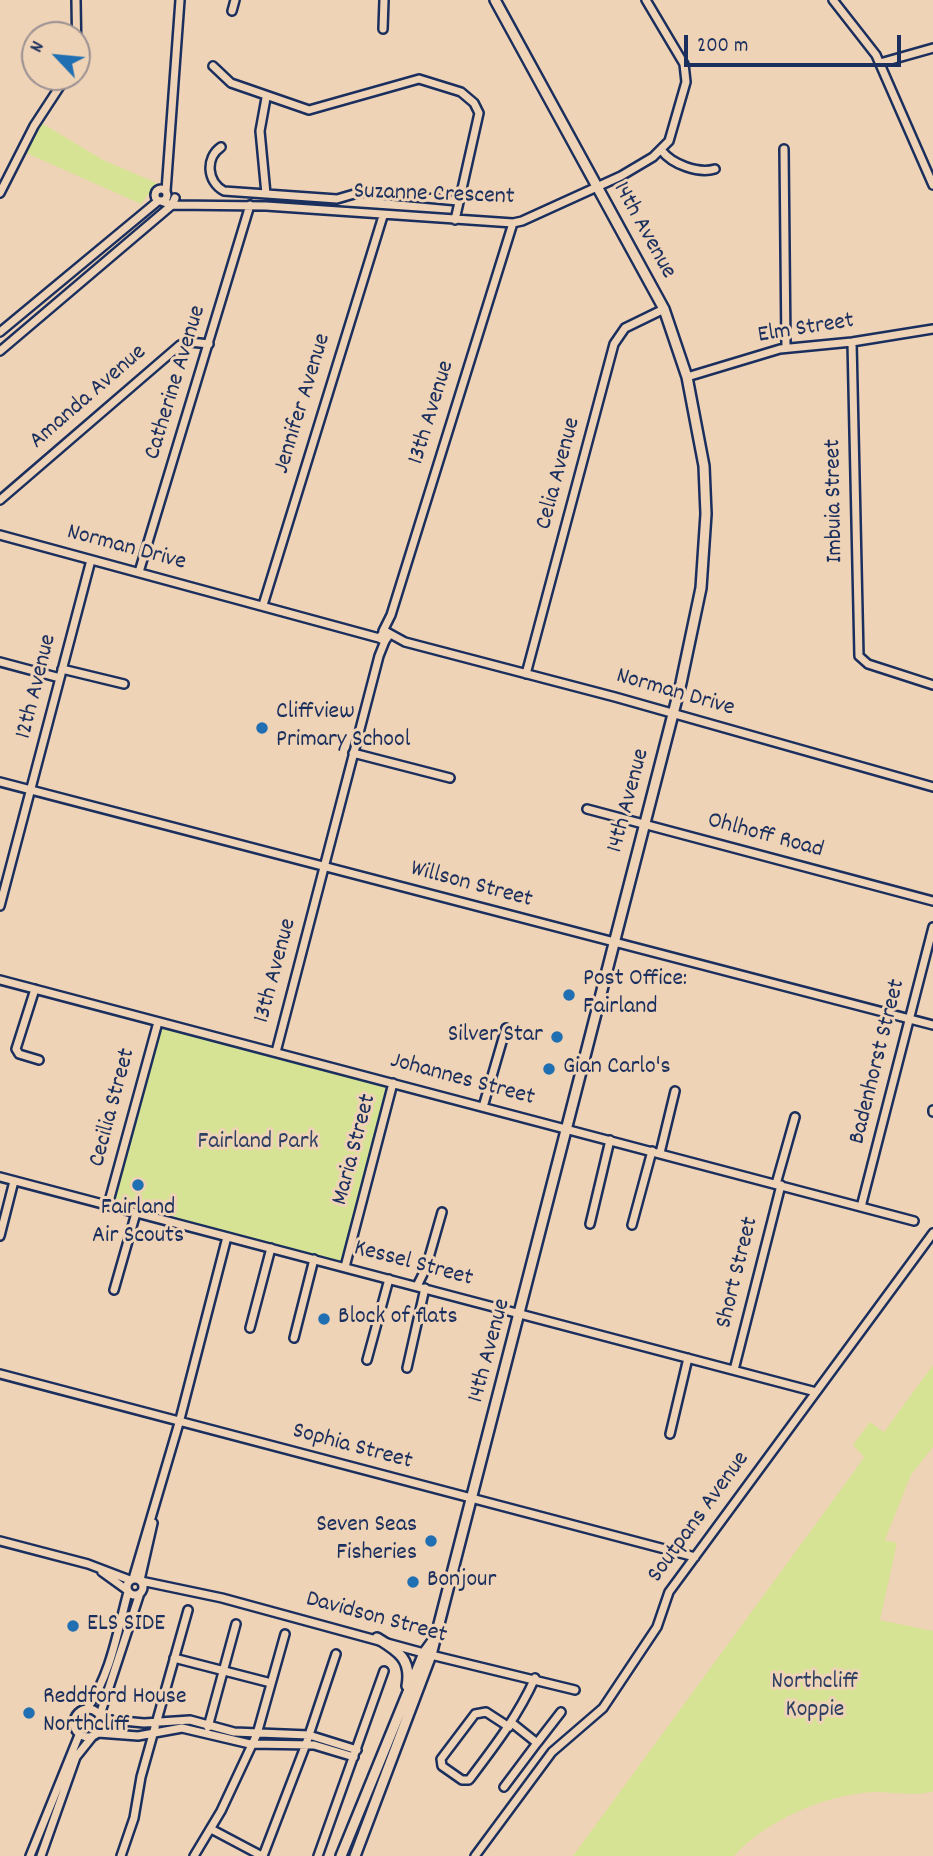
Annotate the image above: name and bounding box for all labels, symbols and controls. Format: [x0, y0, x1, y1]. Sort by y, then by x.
north arrow [21, 21, 91, 91]
scale bar [688, 21, 905, 65]
text: 200 m [697, 32, 748, 62]
text: N [24, 37, 53, 58]
street label: 14th Avenue [605, 178, 681, 284]
street label: Suzanne Crescent [353, 179, 515, 213]
street label: Catherine Avenue [140, 302, 214, 464]
street label: Elm Street [756, 308, 856, 352]
street label: Jennifer Avenue [269, 330, 339, 478]
street label: Amanda Avenue [25, 339, 153, 457]
street label: 13th Avenue [404, 358, 462, 468]
street label: Celia Avenue [531, 415, 589, 533]
street label: Imbuia Street [821, 439, 851, 563]
street label: Norman Drive [63, 519, 189, 579]
street label: 12th Avenue [11, 632, 65, 742]
street label: Norman Drive [612, 663, 738, 725]
place label: Cliffview Primary School [276, 700, 410, 756]
marker: Cliffview Primary School [254, 720, 270, 736]
street label: 14th Avenue [602, 746, 658, 856]
street label: Ohlhoff Road [704, 808, 826, 866]
street label: Willson Street [407, 856, 535, 916]
street label: 13th Avenue [249, 916, 305, 1026]
place label: Post Office: Fairland [583, 967, 687, 1023]
street label: Badenhorst Street [845, 977, 913, 1147]
marker: Post Office: Fairland [561, 987, 577, 1003]
place label: Silver Star [448, 1023, 543, 1051]
marker: Silver Star [549, 1029, 565, 1045]
street label: Cecilia Street [84, 1046, 144, 1170]
street label: Johannes Street [387, 1048, 537, 1114]
place label: Gian Carlo's [563, 1055, 671, 1083]
marker: Gian Carlo's [541, 1061, 557, 1077]
street label: Maria Street [327, 1091, 385, 1209]
park label: Fairland Park [198, 1130, 318, 1158]
marker: Fairland Air Scouts [130, 1177, 146, 1193]
place label: Fairland Air Scouts [92, 1196, 184, 1252]
street label: Short Street [711, 1214, 767, 1332]
street label: Kessel Street [350, 1235, 476, 1295]
street label: 14th Avenue [463, 1296, 519, 1406]
place label: Block of flats [338, 1305, 458, 1333]
marker: Block of flats [316, 1311, 332, 1327]
street label: Sophia Street [289, 1418, 415, 1478]
street label: Soutpans Avenue [643, 1447, 757, 1589]
place label: Seven Seas Fisheries [316, 1513, 417, 1569]
marker: Seven Seas Fisheries [423, 1533, 439, 1549]
place label: Bonjour [427, 1568, 496, 1596]
marker: Bonjour [405, 1574, 421, 1590]
street label: Davidson Street [302, 1586, 450, 1652]
place label: ELS SIDE [87, 1612, 165, 1640]
marker: ELS SIDE [65, 1618, 81, 1634]
park label: Northcliff Koppie [771, 1670, 859, 1726]
place label: Reddford House Northcliff [43, 1685, 187, 1741]
marker: Reddford House Northcliff [21, 1705, 37, 1721]

